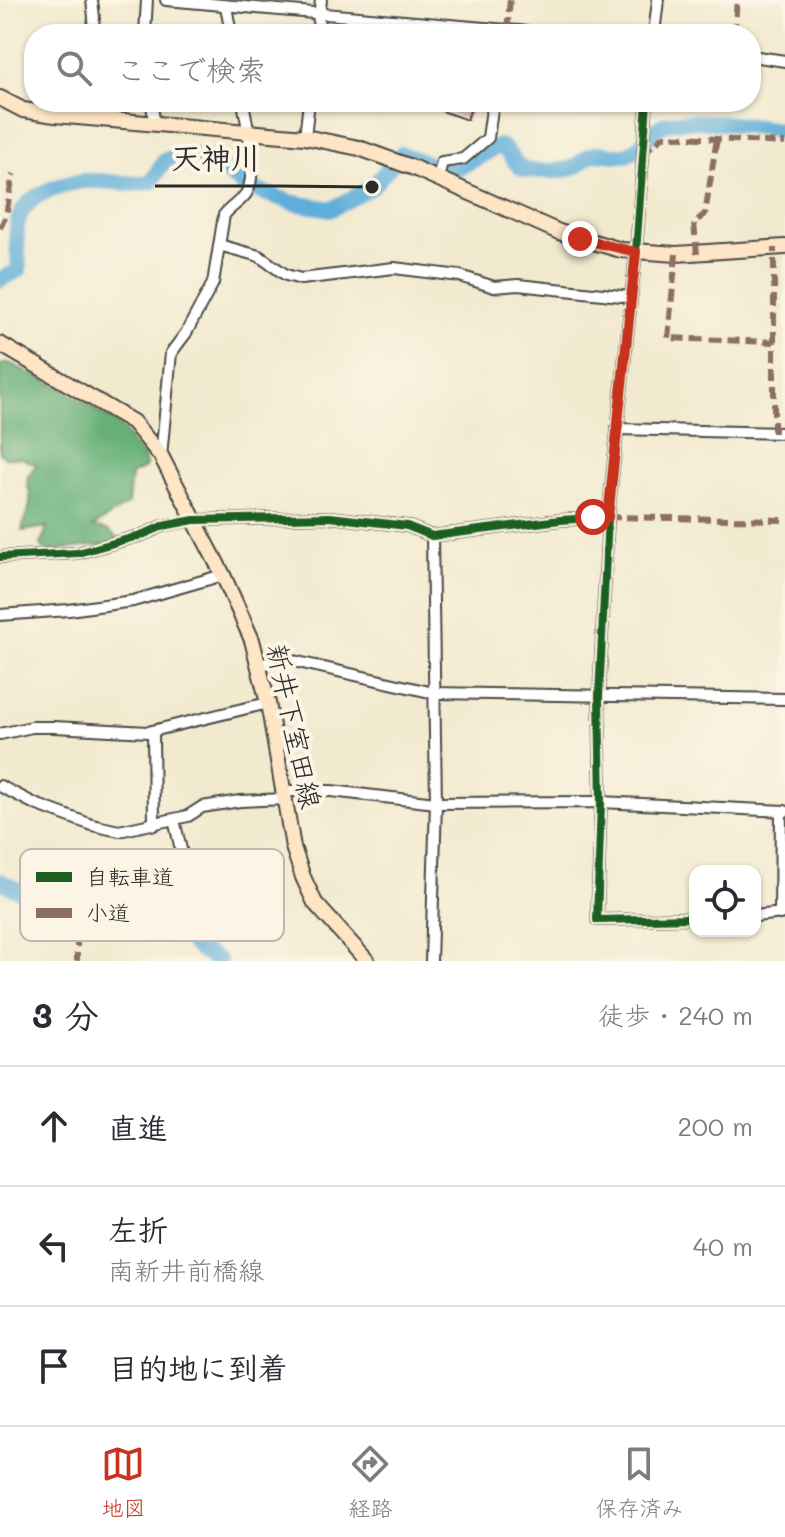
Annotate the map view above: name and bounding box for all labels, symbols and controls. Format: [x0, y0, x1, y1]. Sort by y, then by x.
search box [24, 24, 761, 112]
icon: search [52, 46, 96, 90]
text: ここで検索 [116, 49, 266, 89]
callout: 天神川 [155, 132, 277, 186]
text: 天神川 [171, 137, 261, 177]
route end [562, 221, 598, 257]
route start [575, 499, 611, 535]
street label: 新井下室田線 [260, 640, 330, 812]
legend [20, 849, 284, 941]
text: 自転車道 [86, 862, 174, 891]
map controls [689, 865, 761, 937]
button: locate [689, 865, 761, 937]
text: 小道 [86, 898, 130, 927]
text: 3 分 [32, 992, 99, 1037]
text: 徒歩 · 240 m [598, 998, 753, 1032]
icon: ahead [32, 1104, 76, 1148]
text: 直進 [108, 1107, 168, 1147]
text: 200 m [677, 1109, 753, 1143]
text: 左折 [108, 1209, 168, 1249]
icon: left [32, 1224, 76, 1268]
text: 40 m [693, 1229, 753, 1263]
text: 南新井前橋線 [108, 1253, 264, 1287]
icon: arrive [32, 1344, 76, 1388]
text: 目的地に到着 [108, 1347, 288, 1387]
tab: 地図 [101, 1442, 146, 1522]
tab: 経路 [348, 1442, 393, 1522]
tab: 保存済み [595, 1442, 684, 1522]

